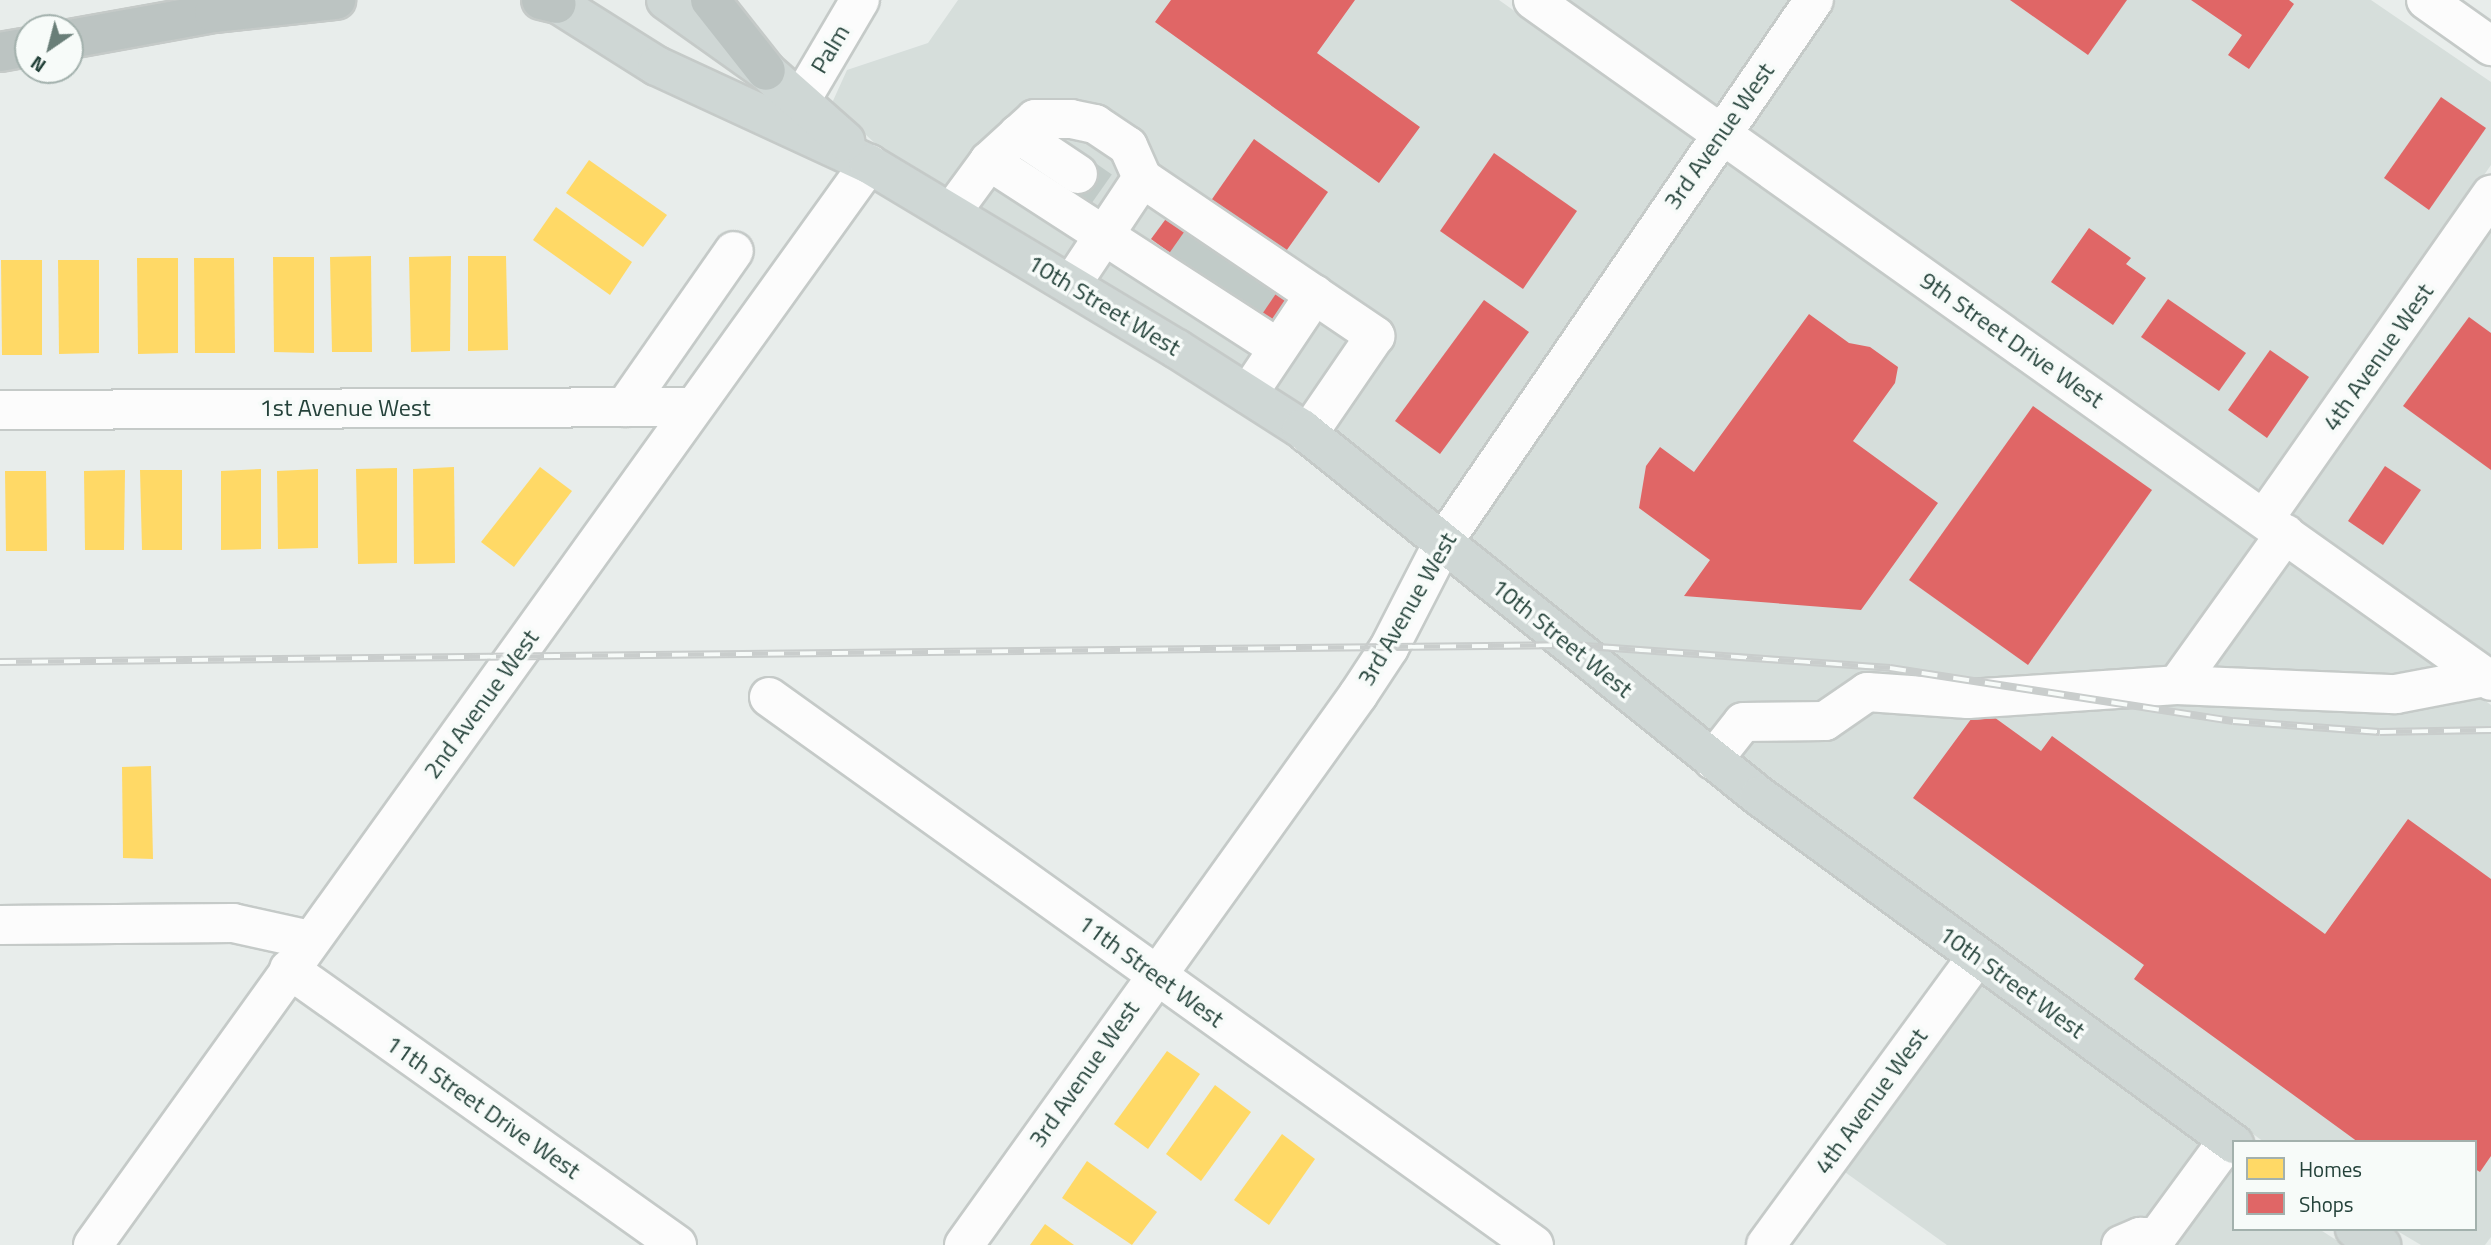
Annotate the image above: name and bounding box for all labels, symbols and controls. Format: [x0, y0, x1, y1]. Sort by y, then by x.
north arrow [14, 14, 84, 84]
street label: Palm [804, 19, 856, 79]
text: N [24, 49, 52, 81]
street label: 3rd Avenue West [1658, 57, 1780, 215]
street label: 10th Street West [1022, 248, 1186, 362]
street label: 9th Street Drive West [1915, 266, 2109, 414]
street label: 4th Avenue West [2317, 278, 2439, 436]
street label: 1st Avenue West [259, 394, 431, 422]
street label: 3rd Avenue West [1351, 527, 1463, 691]
street label: 10th Street West [1486, 572, 1638, 704]
street label: 2nd Avenue West [417, 624, 545, 784]
street label: 11th Street West [1073, 908, 1229, 1034]
street label: 10th Street West [1934, 919, 2090, 1045]
street label: 3rd Avenue West [1023, 995, 1145, 1153]
street label: 4th Avenue West [1809, 1023, 1933, 1179]
street label: 11th Street Drive West [380, 1029, 586, 1185]
legend [2232, 1140, 2477, 1231]
text: Homes [2299, 1153, 2362, 1185]
text: Shops [2299, 1188, 2354, 1220]

